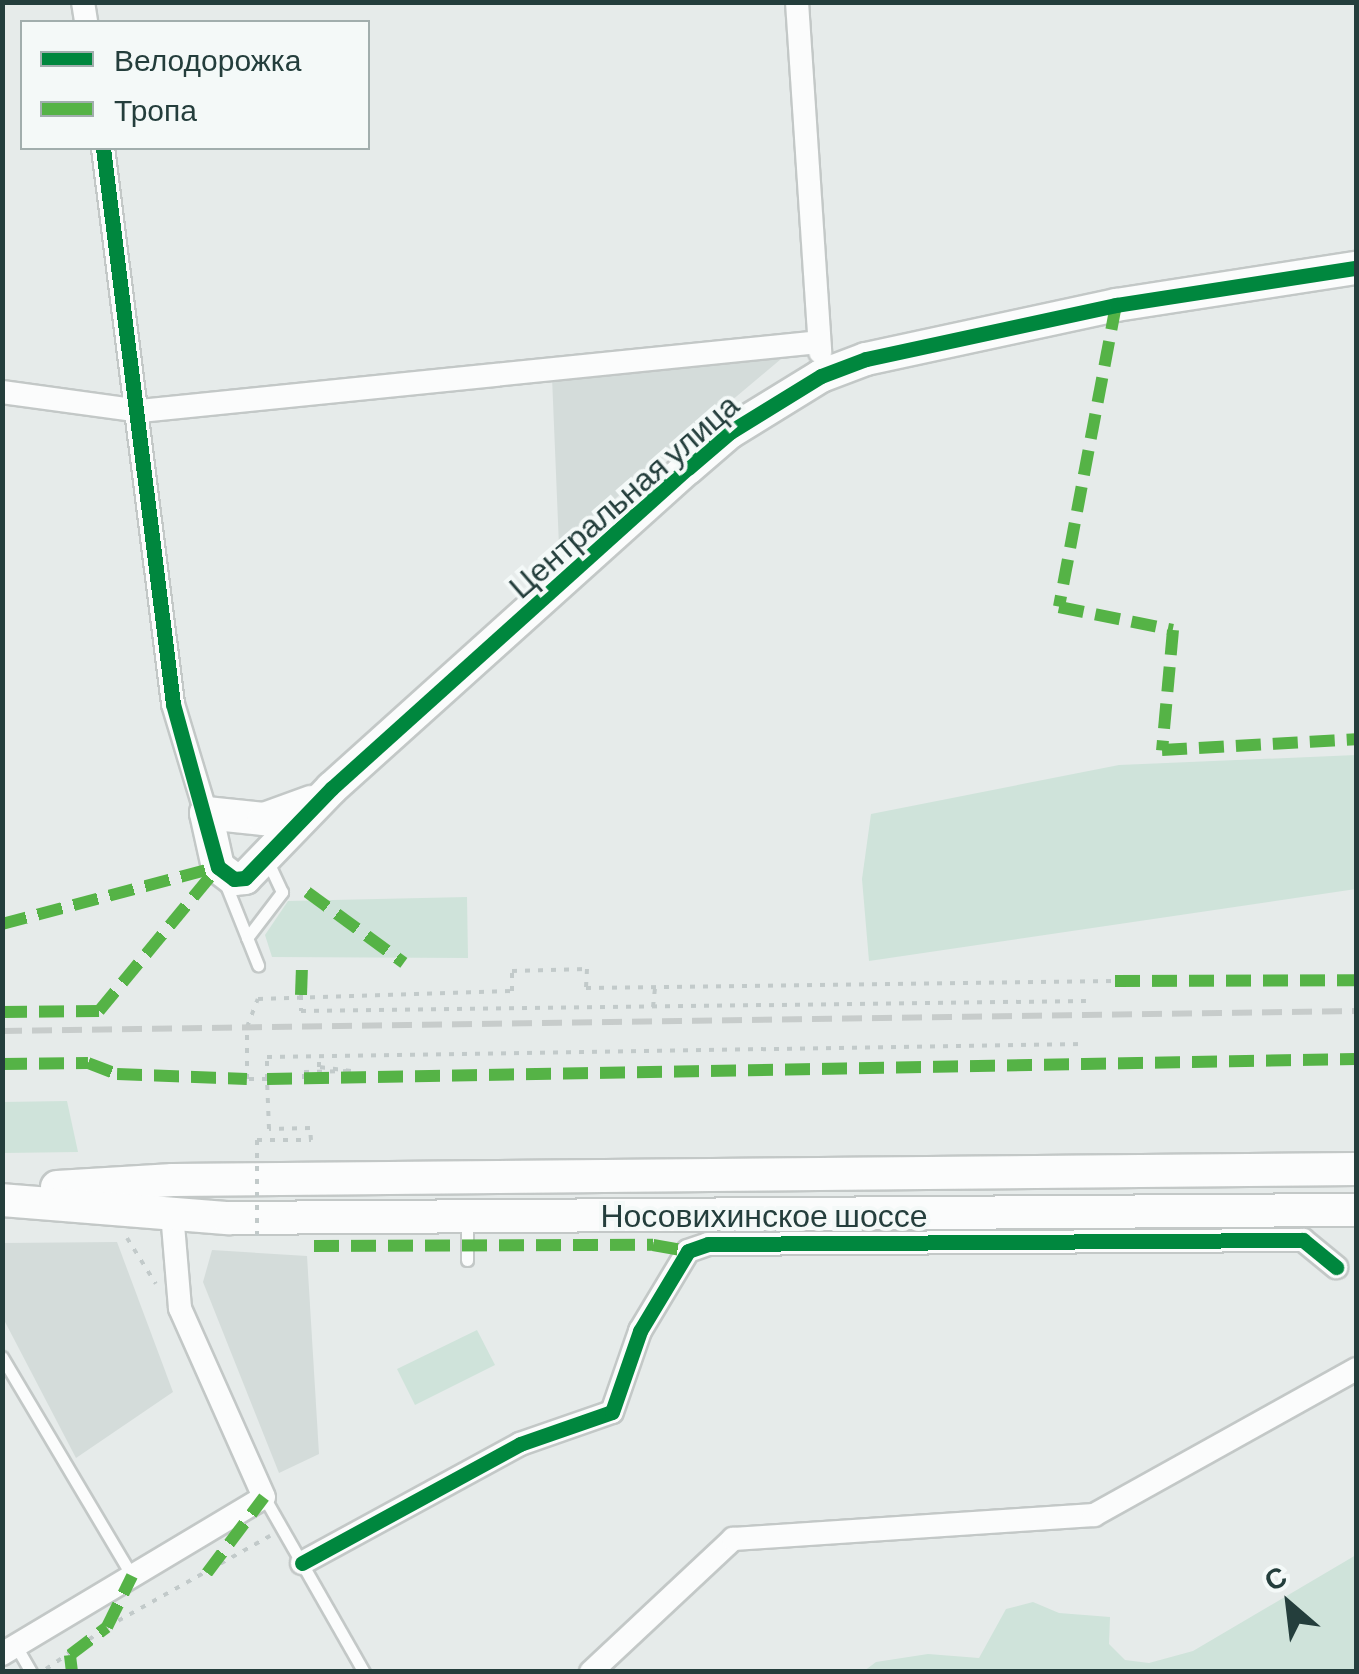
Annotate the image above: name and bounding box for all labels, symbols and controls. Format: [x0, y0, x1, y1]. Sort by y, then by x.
legend [20, 20, 370, 150]
text: Велодорожка [114, 41, 301, 77]
text: Тропа [114, 91, 197, 127]
street label: Центральная улица [500, 385, 746, 605]
street label: Носовихинское шоссе [600, 1195, 928, 1233]
north arrow [1239, 1554, 1339, 1654]
text: С [1258, 1558, 1292, 1597]

